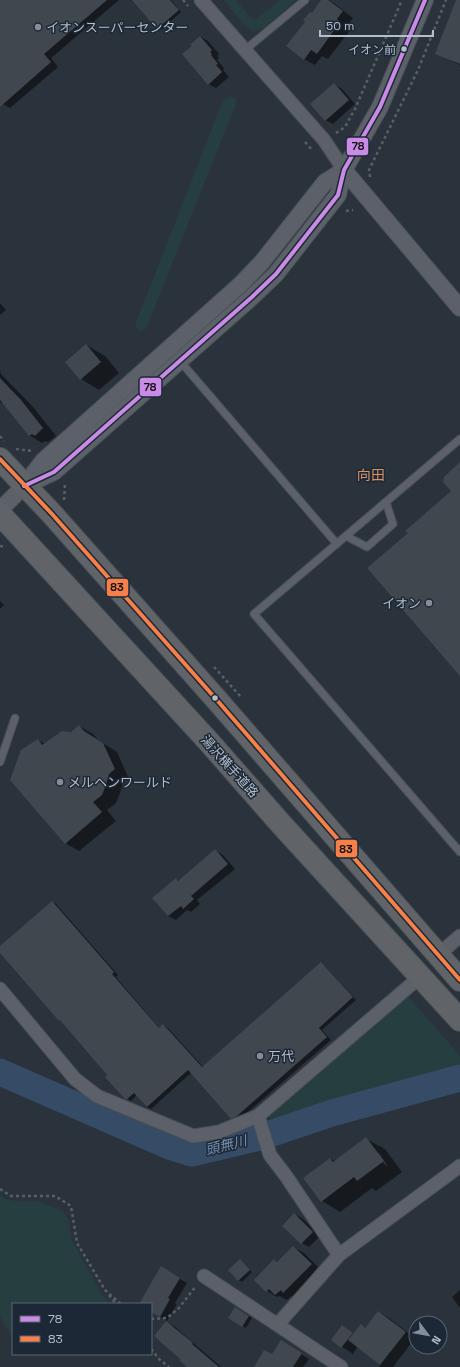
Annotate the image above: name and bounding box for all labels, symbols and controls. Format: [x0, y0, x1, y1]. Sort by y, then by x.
scale bar [320, 12, 433, 38]
text: 50 m [326, 18, 354, 34]
place label: イオンスーパーセンター [46, 19, 189, 36]
marker: イオンスーパーセンター [33, 22, 43, 32]
place label: イオン前 [348, 42, 396, 58]
marker: イオン前 [399, 44, 409, 54]
line badge: 78 [346, 137, 369, 156]
text: 78 [352, 139, 365, 153]
line badge: 78 [139, 377, 162, 397]
text: 78 [144, 380, 157, 394]
district label: 向田 [357, 466, 385, 484]
line badge: 83 [106, 578, 129, 597]
text: 83 [110, 580, 124, 594]
place label: イオン [382, 595, 421, 612]
marker: イオン [424, 598, 434, 608]
unlabelled marker [210, 693, 220, 703]
street label: 湯沢横手道路 [197, 732, 262, 801]
place label: メルヘンワールド [68, 774, 172, 791]
marker: メルヘンワールド [55, 777, 65, 787]
line badge: 83 [335, 839, 358, 858]
text: 83 [339, 842, 353, 856]
place label: 万代 [268, 1048, 294, 1065]
marker: 万代 [255, 1051, 265, 1061]
water label: 頭無川 [203, 1131, 250, 1159]
legend [12, 1303, 152, 1355]
text: 78 [48, 1311, 62, 1327]
north arrow [408, 1315, 448, 1355]
text: 83 [48, 1331, 63, 1347]
text: N [429, 1333, 444, 1347]

